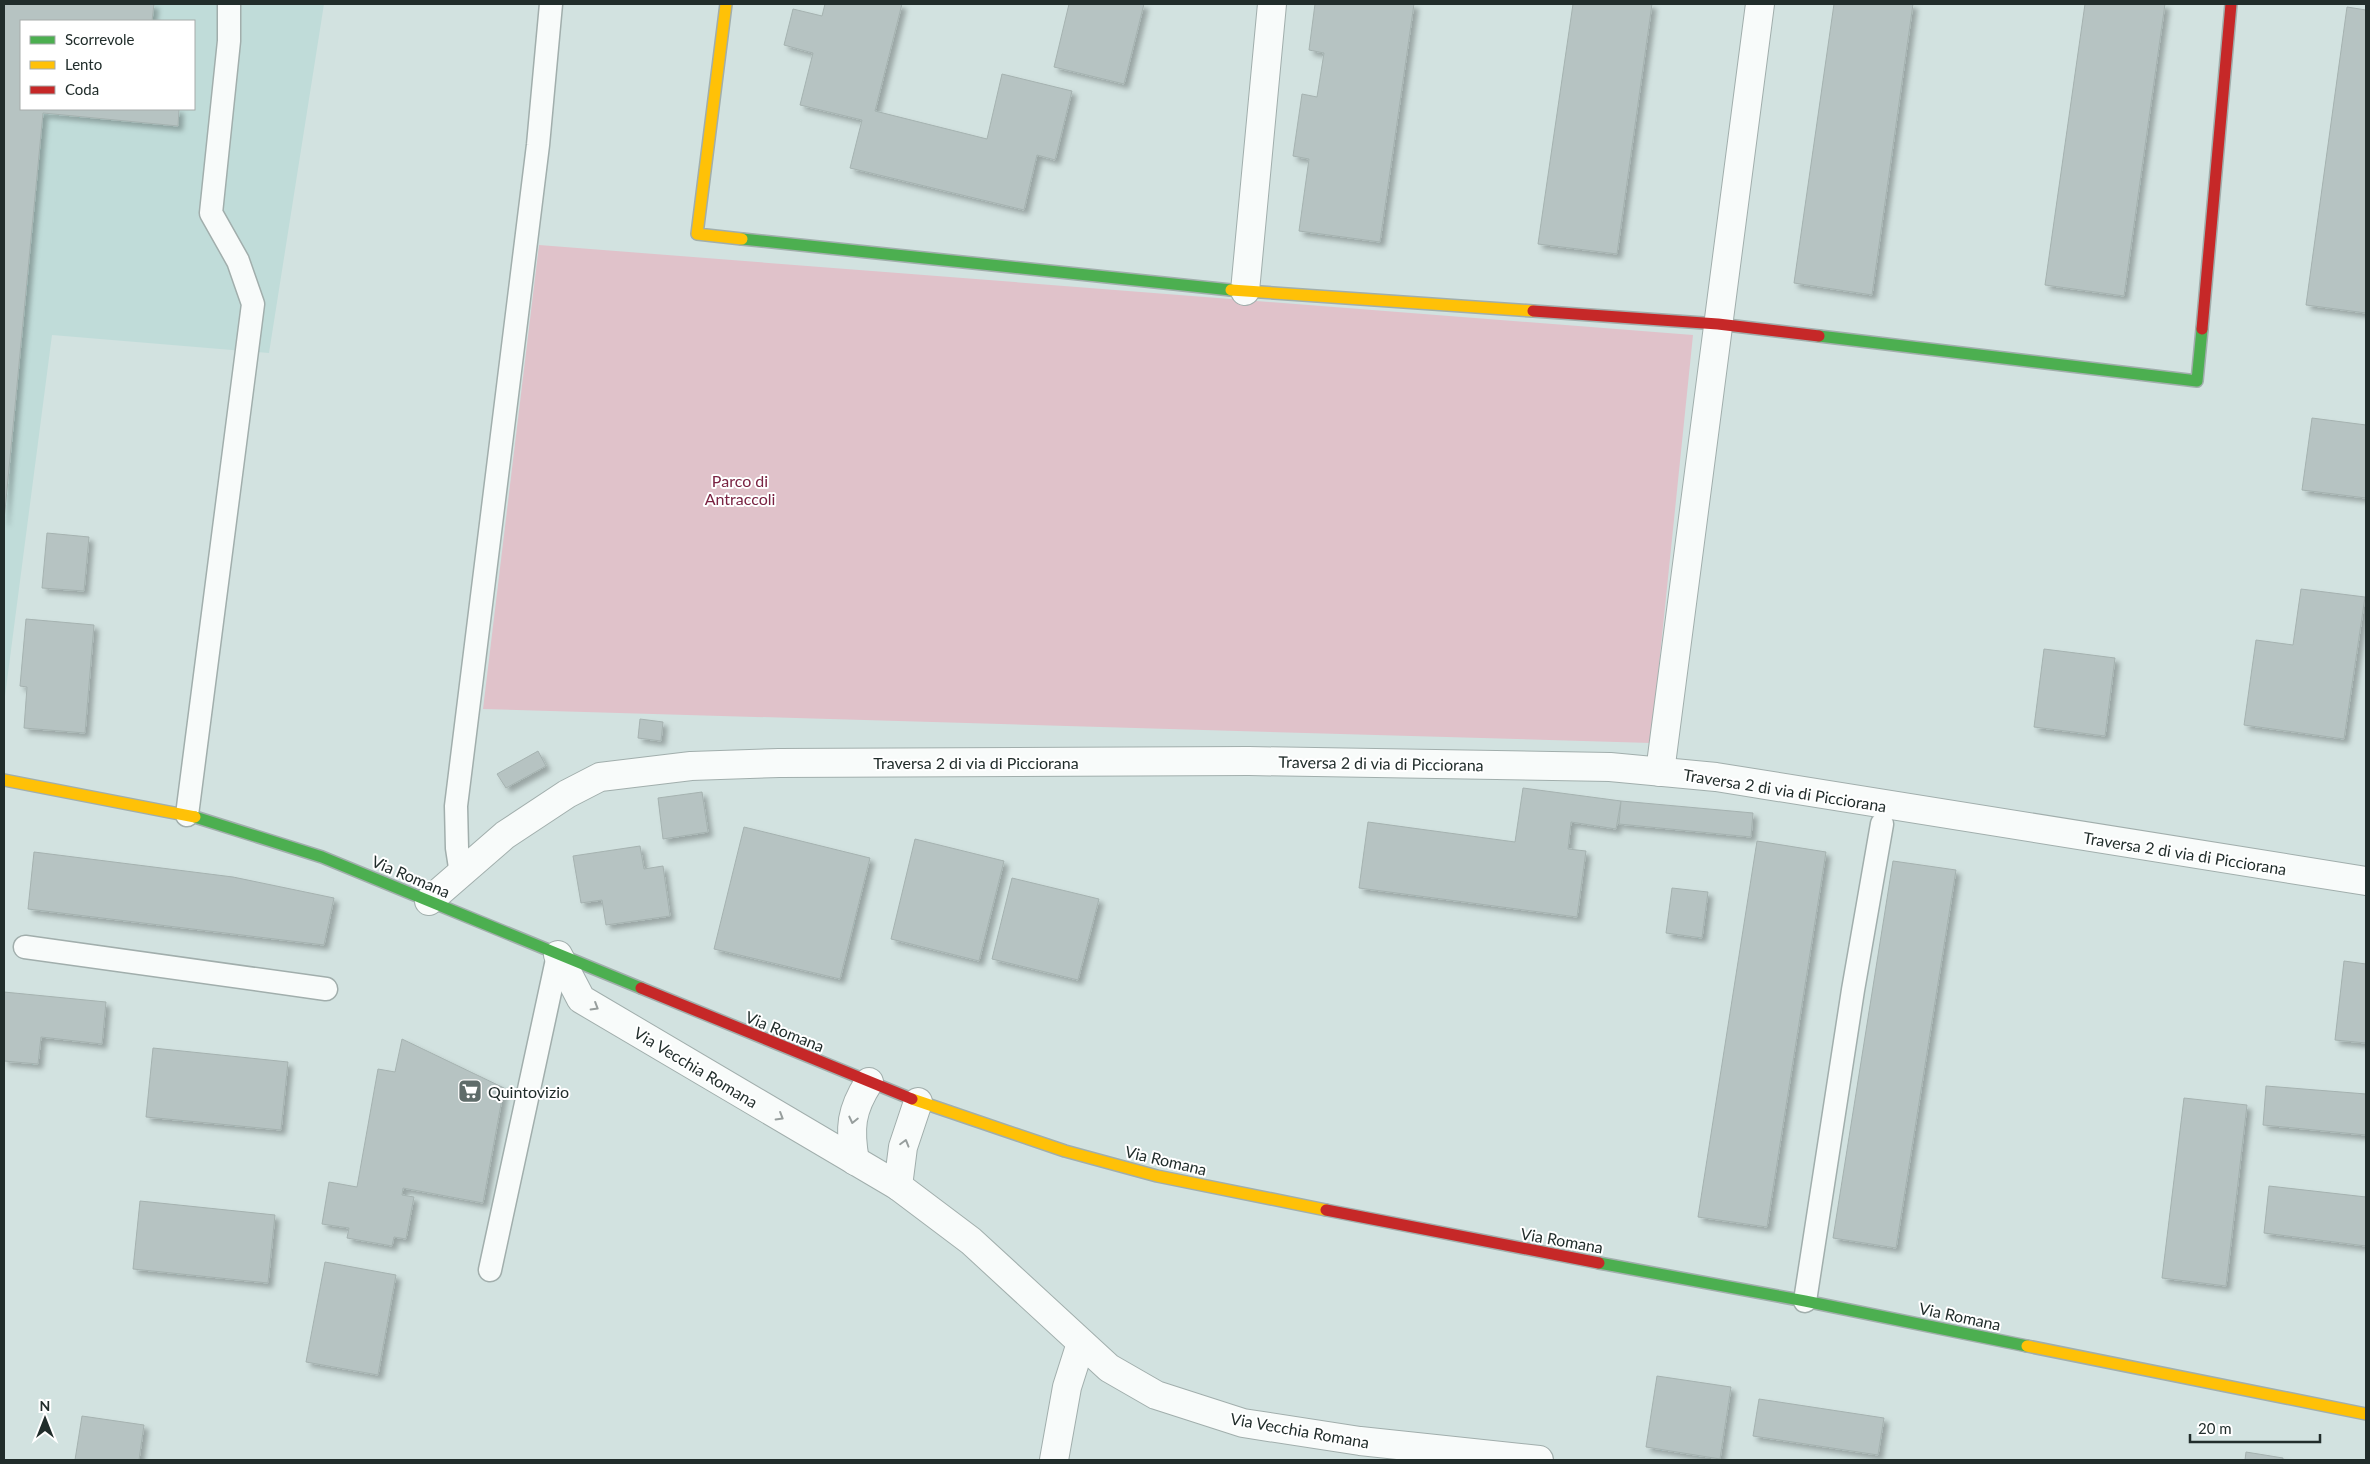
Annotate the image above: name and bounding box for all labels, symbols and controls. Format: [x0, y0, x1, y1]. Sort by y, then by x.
legend [20, 20, 195, 110]
text: Scorrevole [65, 30, 135, 48]
text: Lento [65, 55, 102, 73]
text: Coda [65, 80, 99, 98]
park label: Parco di Antraccoli [705, 471, 775, 508]
street label: Traversa 2 di via di Picciorana [1278, 752, 1484, 774]
street label: Traversa 2 di via di Picciorana [873, 753, 1079, 772]
street label: Traversa 2 di via di Picciorana [1682, 765, 1888, 815]
street label: Traversa 2 di via di Picciorana [2082, 828, 2288, 878]
street label: Via Romana [369, 851, 453, 901]
one-way arrow [589, 1001, 598, 1011]
street label: Via Romana [743, 1007, 827, 1055]
street label: Via Vecchia Romana [631, 1023, 761, 1111]
supermarket icon: Quintovizio [457, 1078, 483, 1104]
place label: Quintovizio [488, 1082, 569, 1101]
one-way arrow [775, 1110, 784, 1120]
one-way arrow [848, 1116, 859, 1124]
one-way arrow [899, 1140, 909, 1148]
street label: Via Romana [1123, 1141, 1209, 1179]
street label: Via Romana [1519, 1223, 1605, 1257]
street label: Via Romana [1917, 1298, 2003, 1334]
north arrow [20, 1394, 70, 1444]
text: N [40, 1397, 50, 1414]
street label: Via Vecchia Romana [1229, 1408, 1371, 1452]
scale bar [2190, 1412, 2320, 1444]
text: 20 m [2198, 1419, 2232, 1437]

